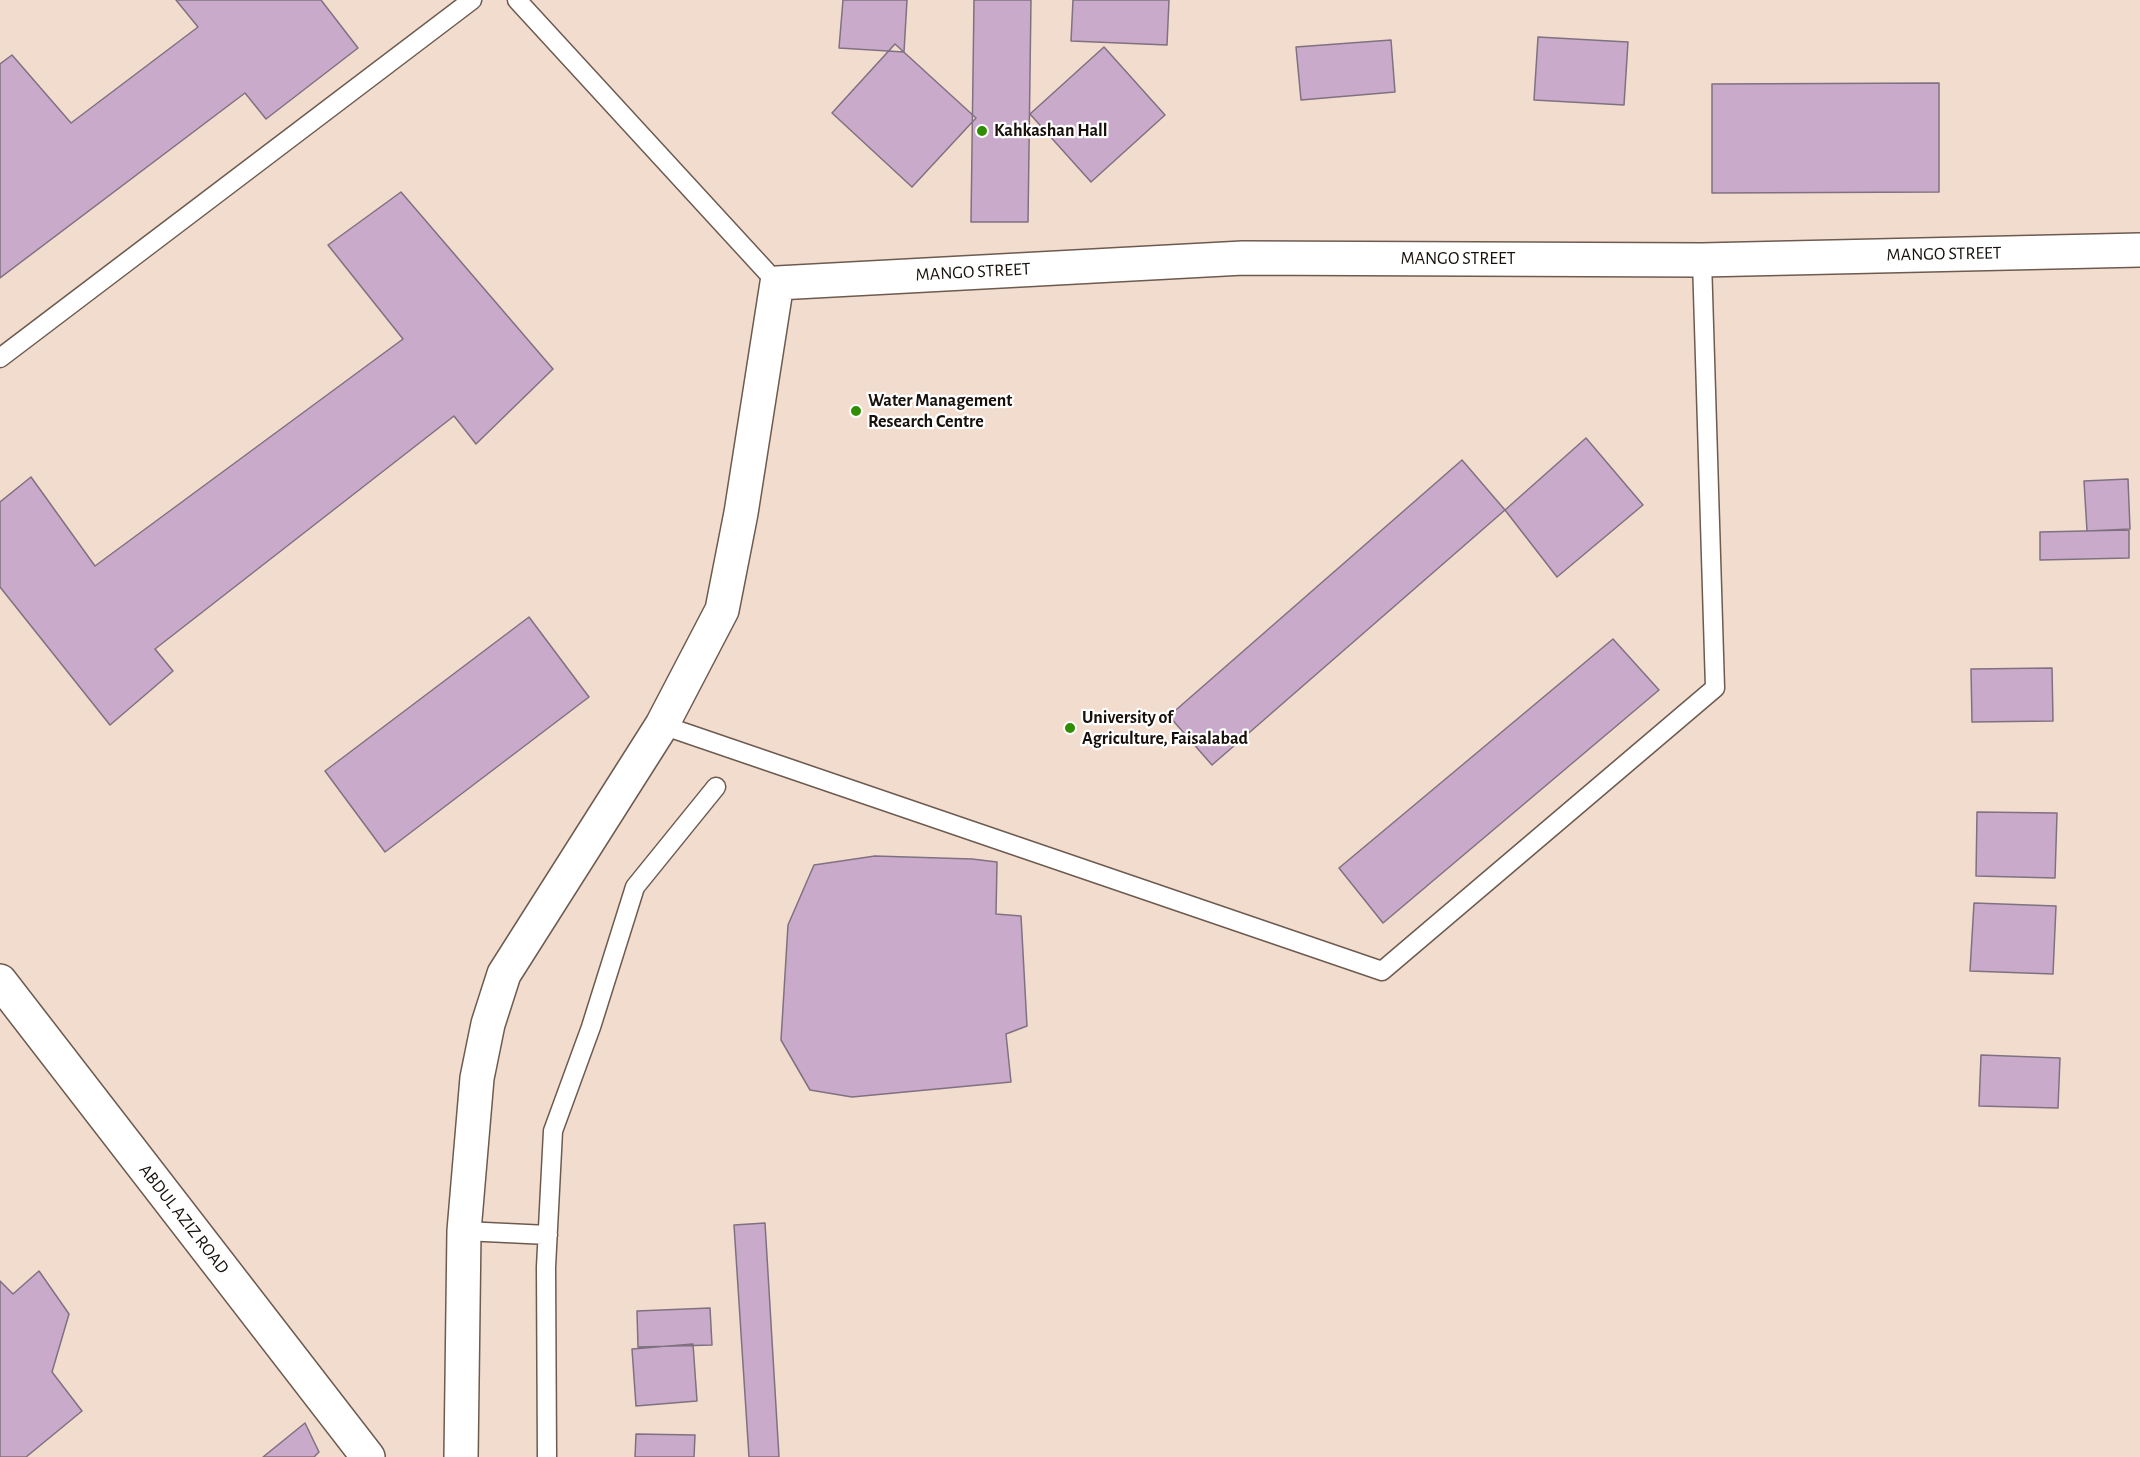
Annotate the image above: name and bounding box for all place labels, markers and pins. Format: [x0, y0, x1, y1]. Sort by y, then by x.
place label: Kahkashan Hall [994, 120, 1108, 142]
marker: Kahkashan Hall [975, 124, 989, 138]
place label: Water Management Research Centre [868, 390, 1012, 432]
marker: Water Management Research Centre [849, 404, 863, 418]
place label: University of Agriculture, Faisalabad [1082, 707, 1248, 750]
marker: University of Agriculture, Faisalabad [1063, 721, 1077, 735]

